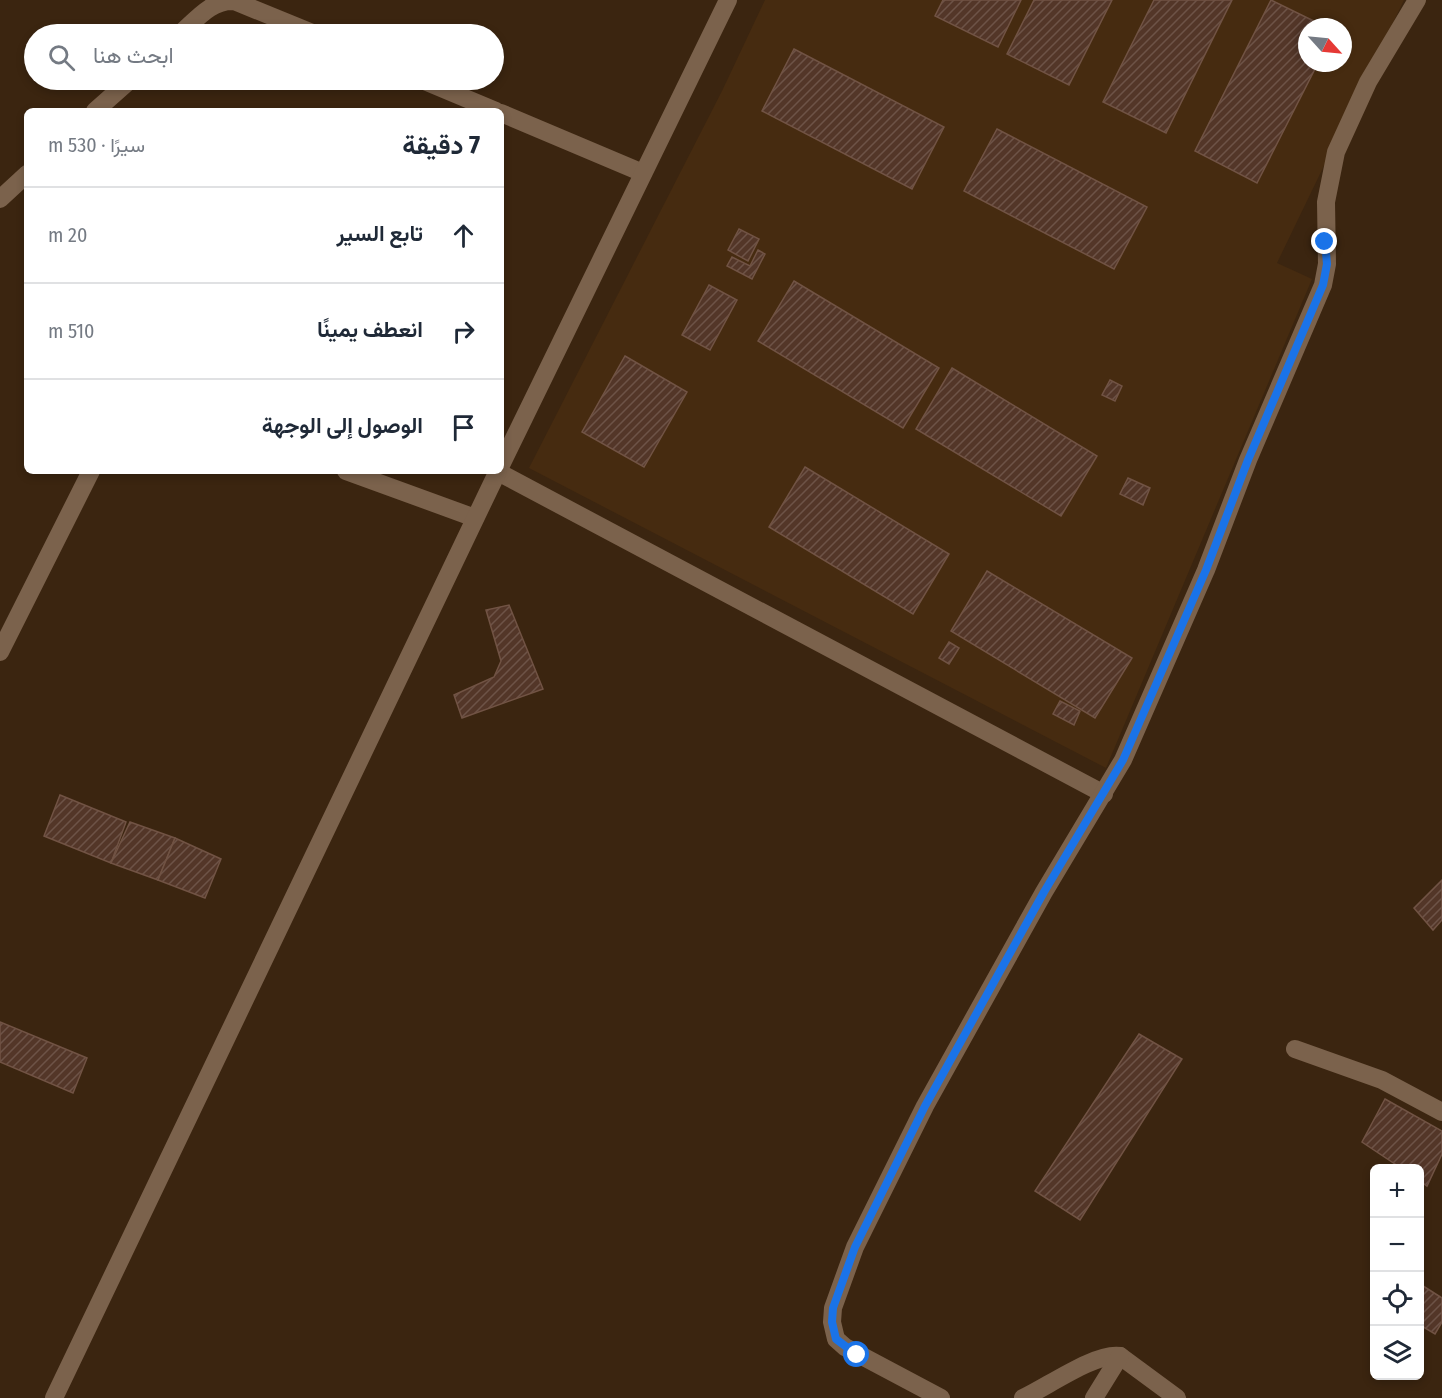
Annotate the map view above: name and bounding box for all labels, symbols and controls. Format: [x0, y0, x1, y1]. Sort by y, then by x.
north arrow [1298, 18, 1352, 72]
search box [24, 24, 504, 90]
icon: search [45, 41, 78, 74]
text: ابحث هنا [93, 42, 174, 69]
text: 7 دقيقة [402, 130, 480, 161]
text: سيرًا · 530 m [48, 133, 145, 157]
icon: ahead [447, 219, 480, 252]
text: تابع السير [336, 220, 423, 247]
text: 20 m [48, 223, 87, 247]
route end [1311, 228, 1337, 254]
icon: right [447, 315, 480, 348]
text: انعطف يمينًا [317, 316, 423, 343]
text: 510 m [48, 319, 95, 343]
icon: arrive [447, 411, 480, 444]
text: الوصول إلى الوجهة [262, 412, 423, 439]
map controls [1370, 1164, 1424, 1380]
button: + [1370, 1164, 1424, 1218]
button: − [1370, 1218, 1424, 1272]
button: locate [1370, 1272, 1424, 1326]
button: layers [1370, 1326, 1424, 1380]
route start [843, 1341, 869, 1367]

